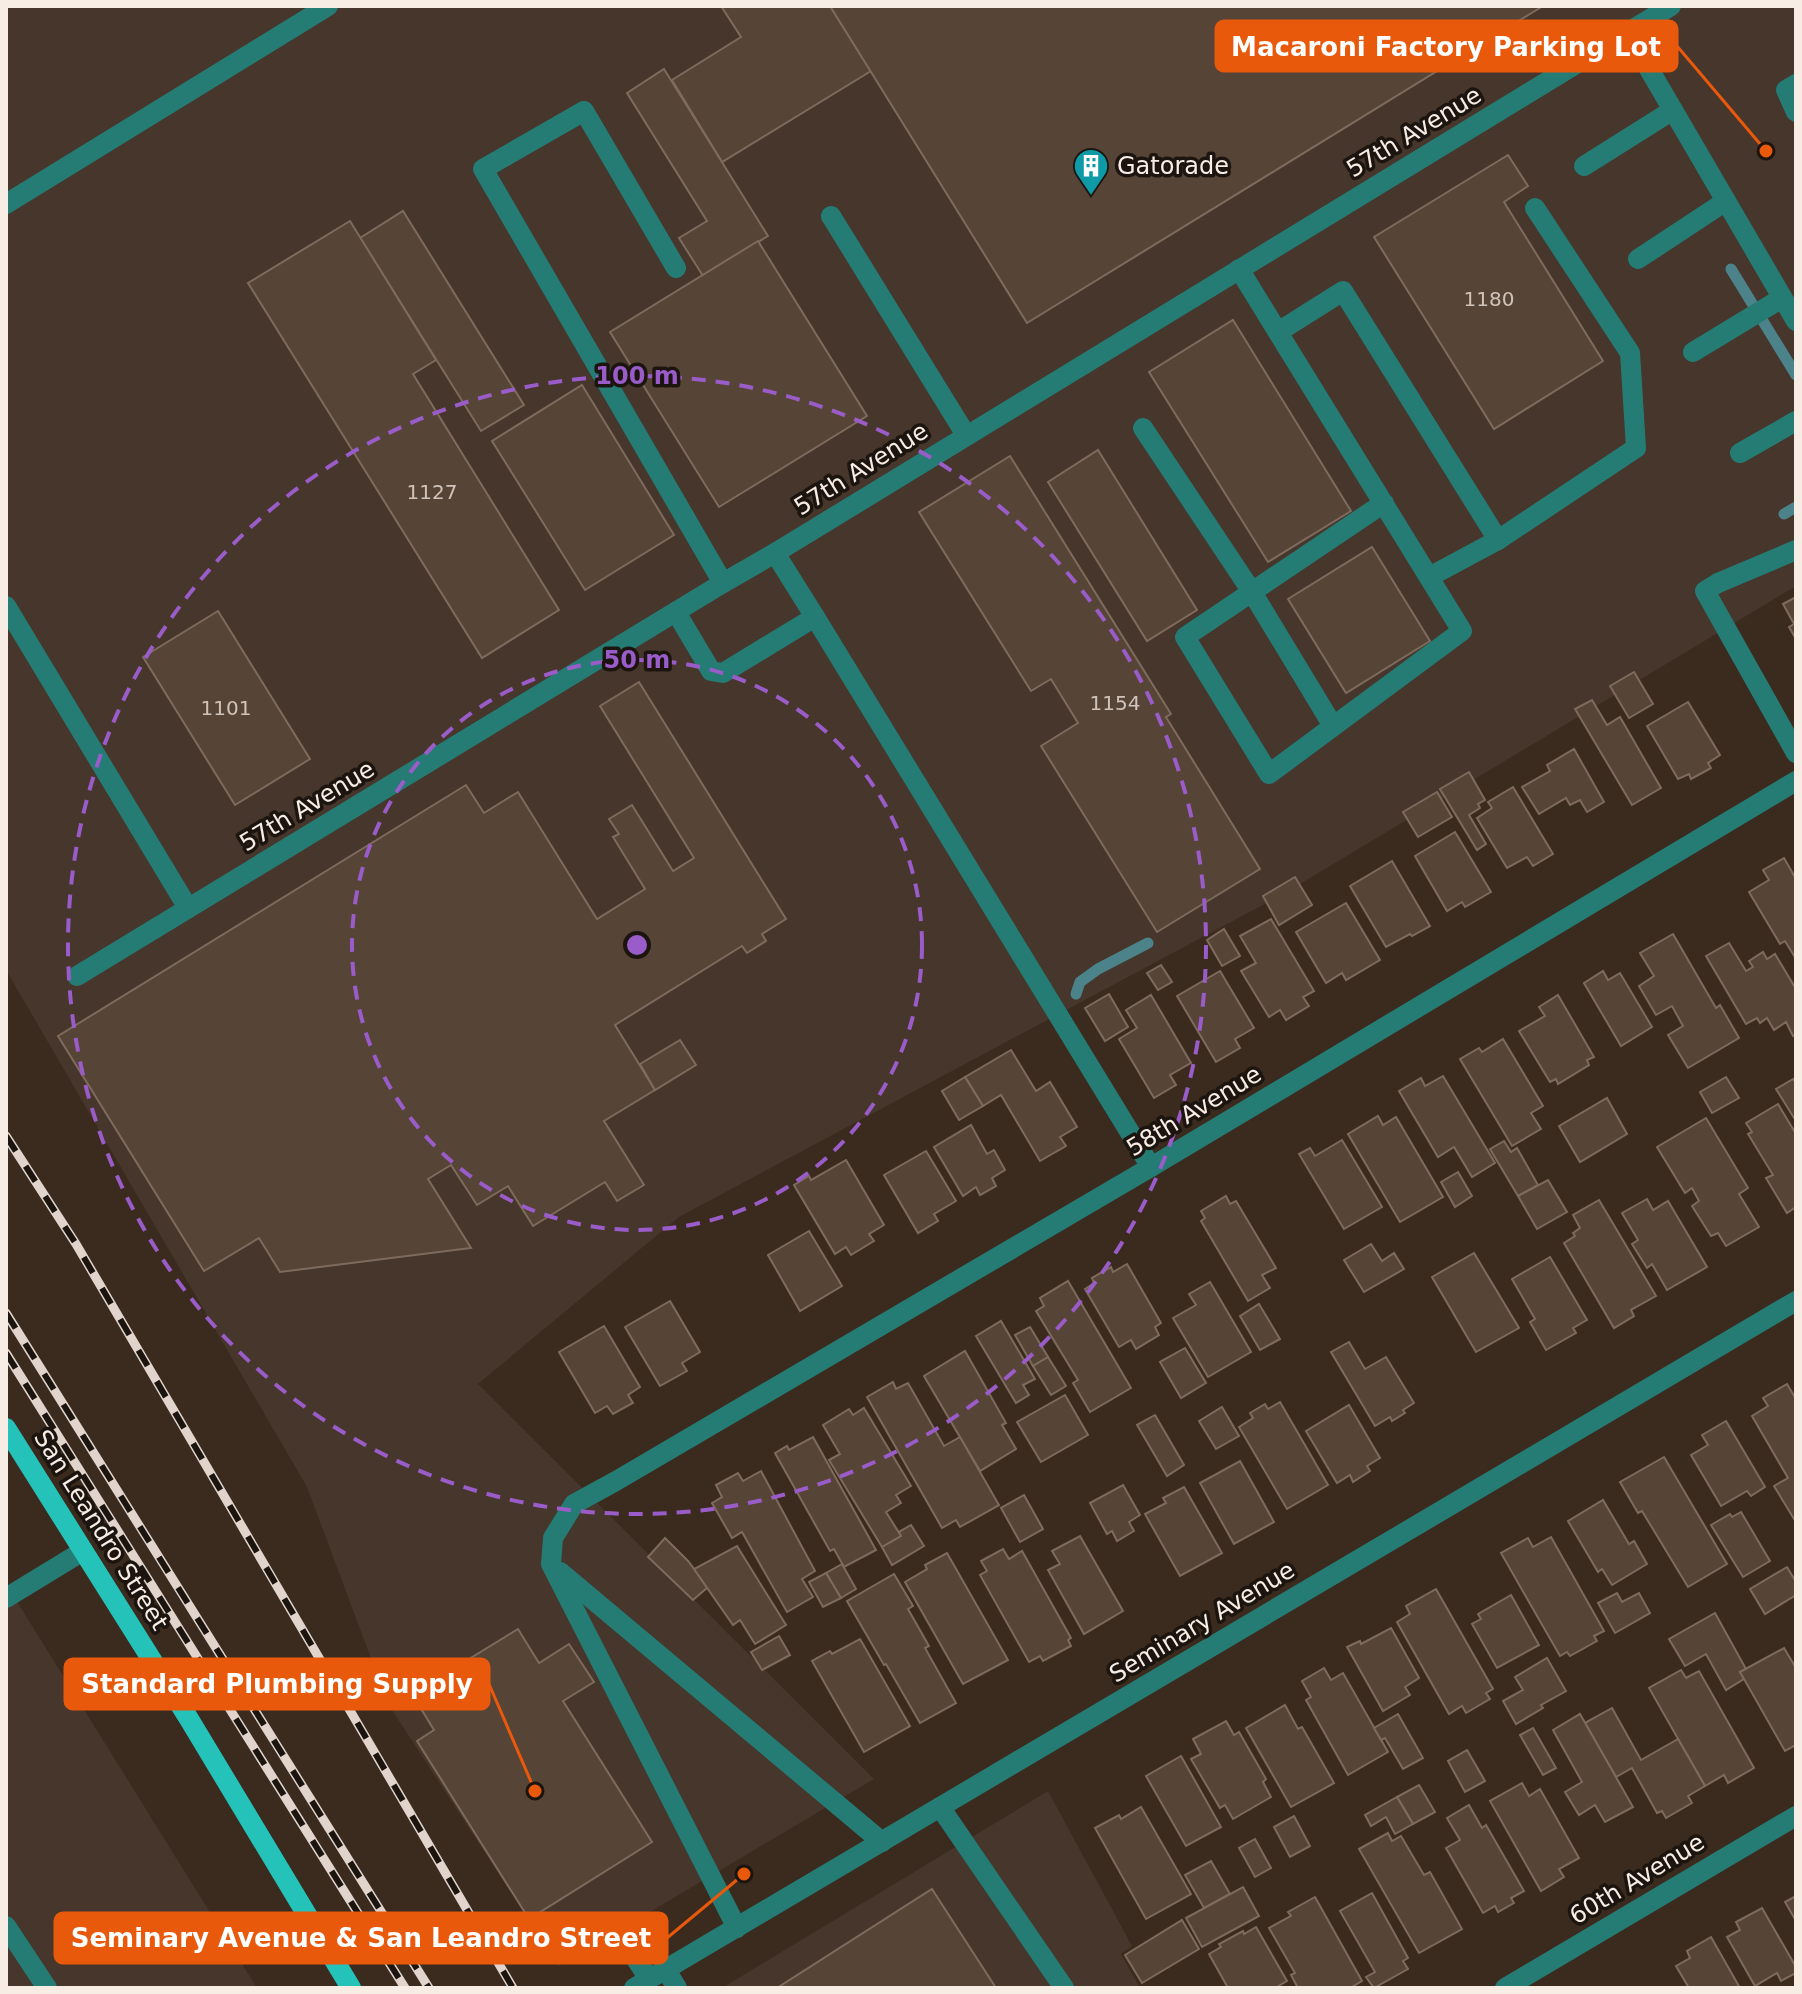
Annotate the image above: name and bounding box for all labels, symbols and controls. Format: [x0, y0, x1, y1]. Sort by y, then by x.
callout: Macaroni Factory Parking Lot [1216, 21, 1677, 71]
text: Macaroni Factory Parking Lot [1231, 32, 1661, 62]
street label: 57th Avenue [1342, 81, 1486, 183]
building icon: Gatorade [1072, 147, 1110, 197]
place label: Gatorade [1117, 152, 1229, 180]
house number: 1180 [1464, 287, 1514, 311]
text: 100 m [595, 362, 679, 390]
street label: 57th Avenue [789, 417, 933, 521]
house number: 1127 [407, 480, 457, 504]
text: 50 m [604, 646, 670, 674]
house number: 1154 [1090, 691, 1140, 715]
house number: 1101 [201, 696, 251, 720]
street label: 57th Avenue [235, 755, 379, 857]
centre of rings [623, 931, 651, 959]
street label: 58th Avenue [1122, 1060, 1266, 1162]
street label: San Leandro Street [28, 1425, 174, 1635]
street label: Seminary Avenue [1104, 1556, 1300, 1688]
callout: Standard Plumbing Supply [65, 1659, 489, 1709]
text: Standard Plumbing Supply [81, 1669, 473, 1699]
street label: 60th Avenue [1565, 1828, 1709, 1930]
callout: Seminary Avenue & San Leandro Street [55, 1913, 667, 1963]
text: Seminary Avenue & San Leandro Street [71, 1923, 651, 1953]

